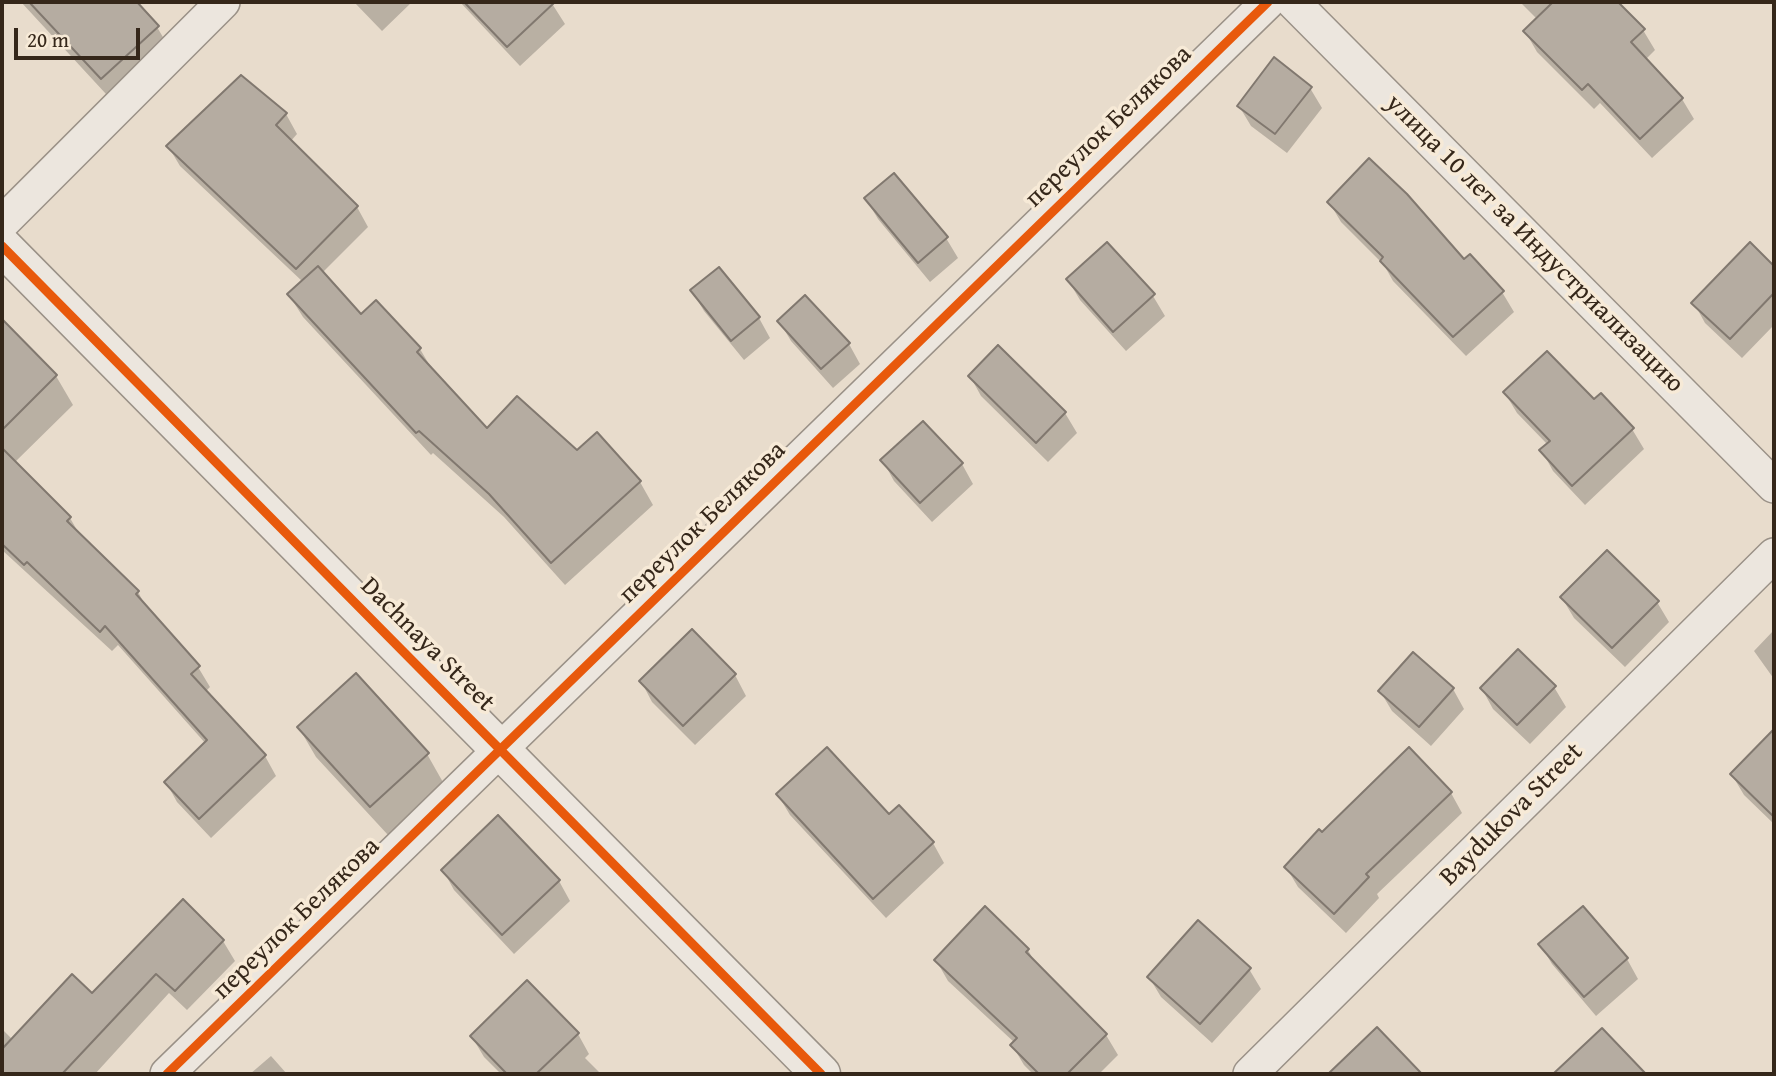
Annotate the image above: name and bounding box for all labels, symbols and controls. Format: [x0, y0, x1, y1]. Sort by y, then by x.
scale bar [18, 14, 144, 58]
text: 20 m [27, 24, 69, 55]
street label: переулок Белякова [1019, 40, 1199, 214]
street label: улица 10 лет за Индустриализацию [1378, 88, 1690, 400]
street label: переулок Белякова [613, 436, 793, 610]
street label: Dachnaya Street [353, 571, 501, 719]
street label: Baydukova Street [1434, 737, 1590, 893]
street label: переулок Белякова [207, 832, 387, 1006]

